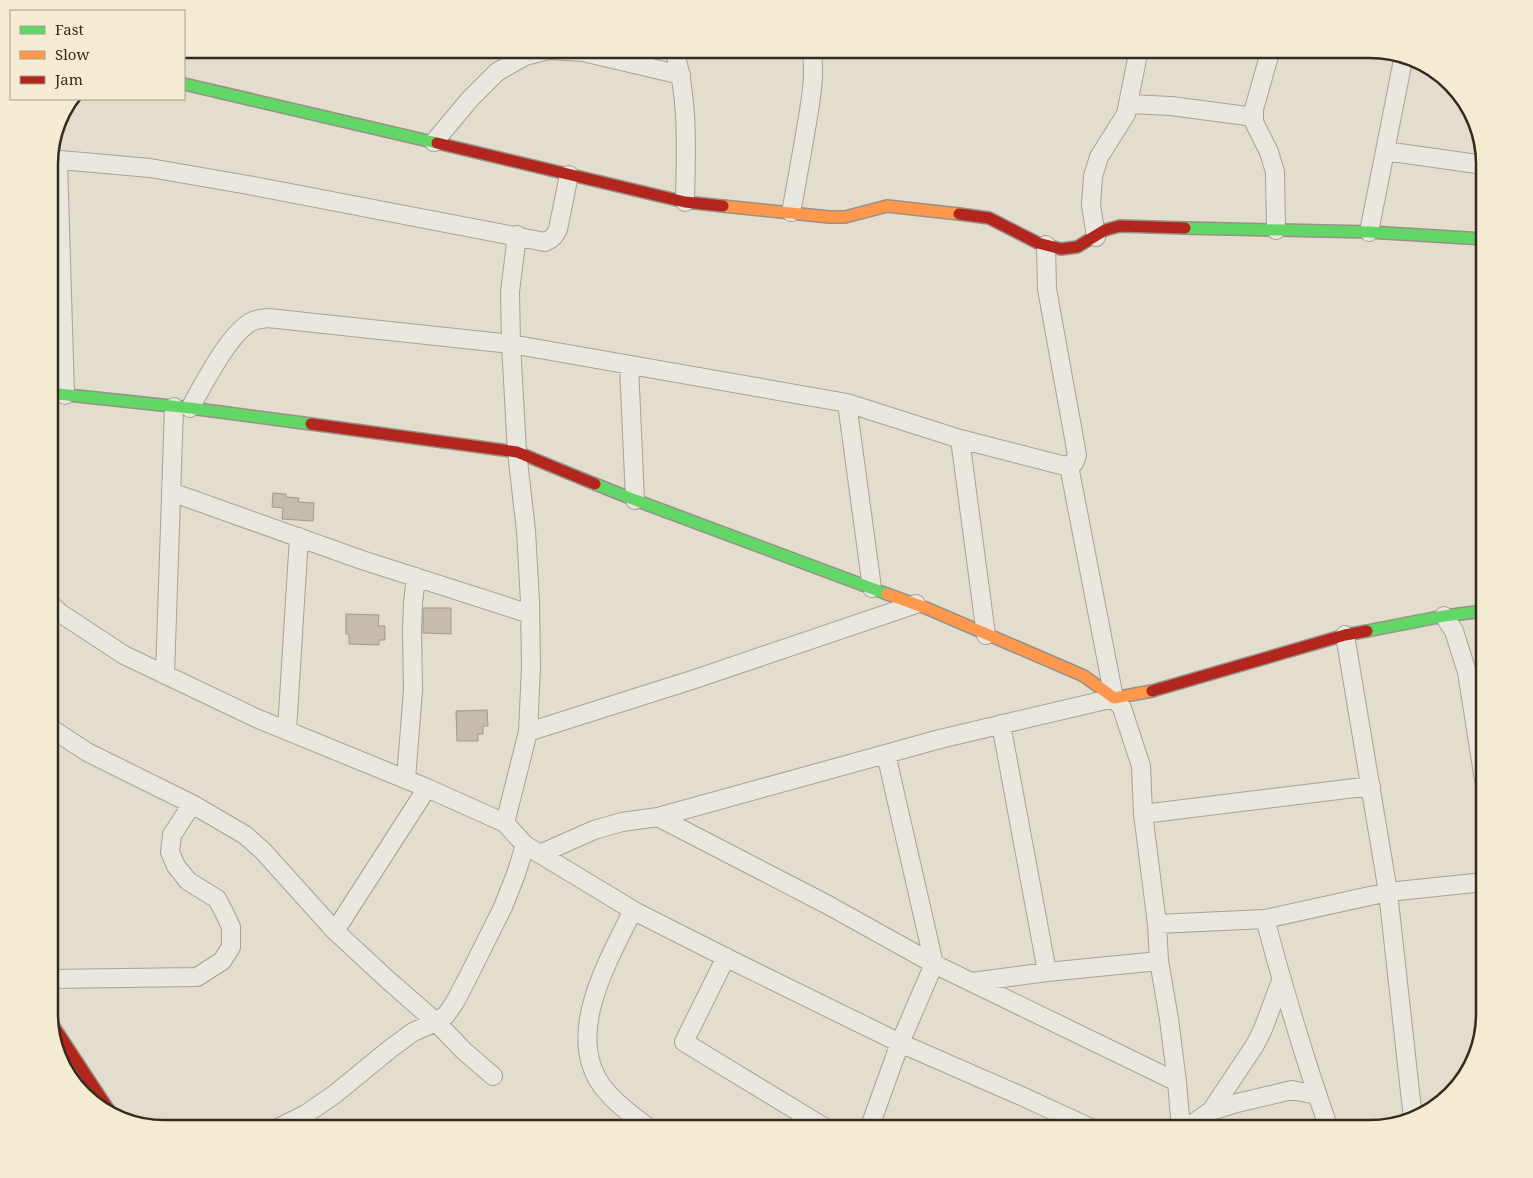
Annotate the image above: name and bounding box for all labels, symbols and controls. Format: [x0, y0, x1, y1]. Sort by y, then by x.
legend [10, 10, 185, 100]
text: Fast [55, 19, 84, 39]
text: Slow [55, 44, 89, 64]
text: Jam [54, 69, 83, 89]

